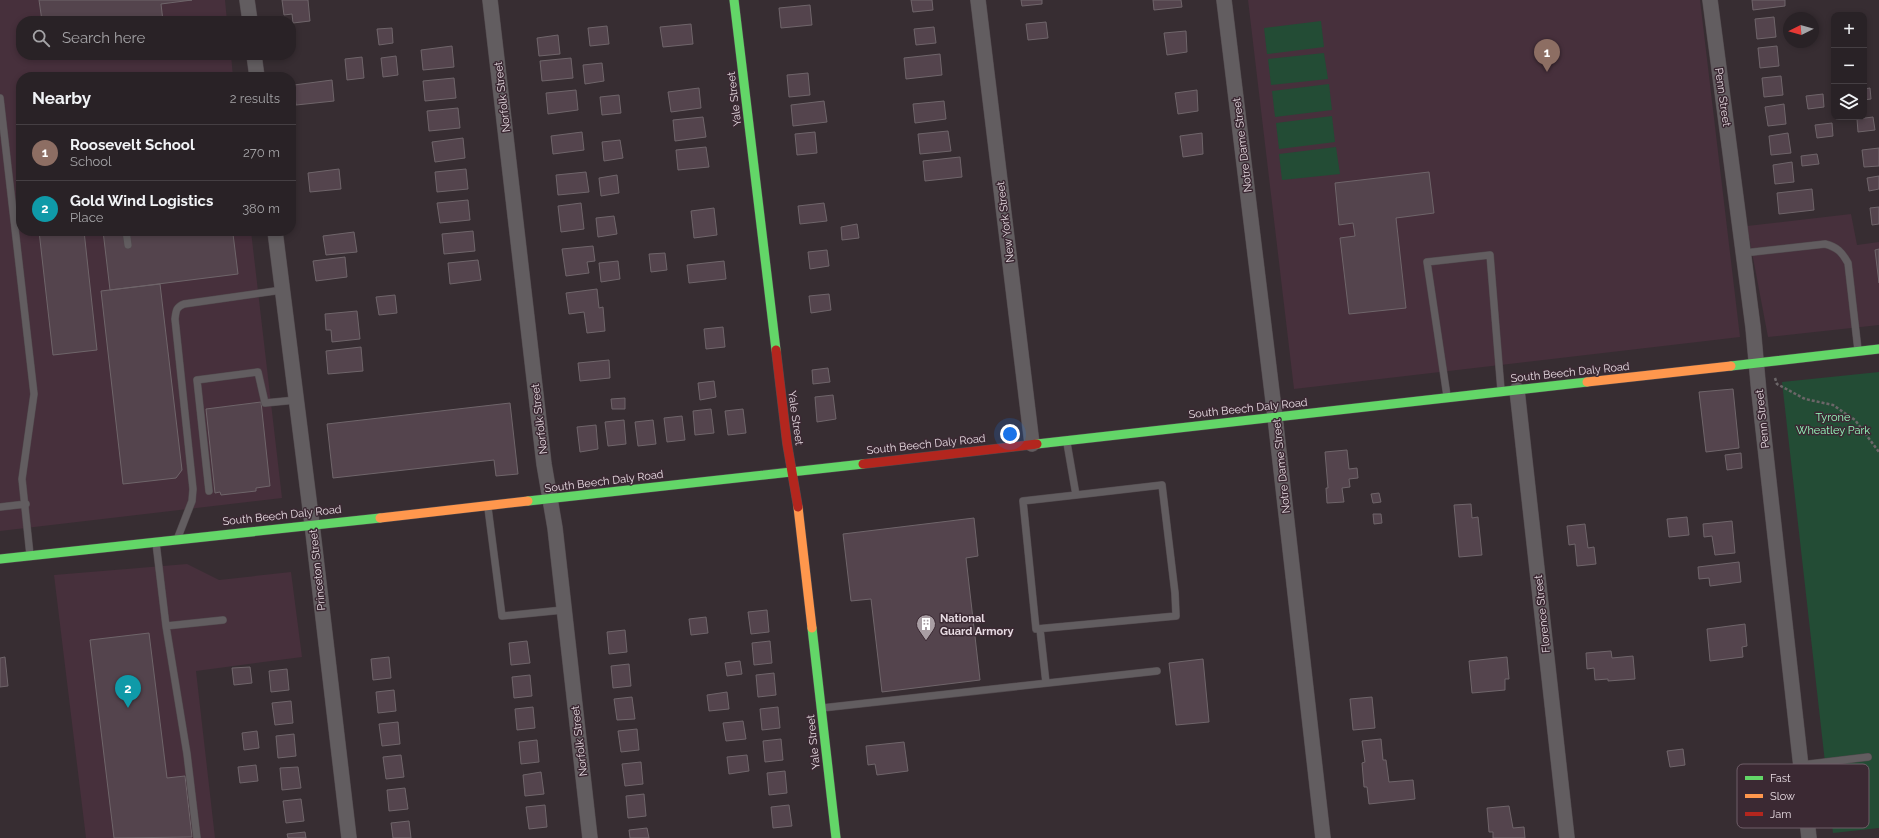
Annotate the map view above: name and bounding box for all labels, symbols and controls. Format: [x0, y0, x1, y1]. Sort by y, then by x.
north arrow [1783, 12, 1819, 48]
map controls [1831, 12, 1867, 120]
button: + [1831, 12, 1867, 48]
search box [16, 16, 296, 60]
icon: search [30, 27, 52, 49]
text: Search here [62, 29, 145, 47]
pin: 1 [1534, 39, 1560, 72]
button: − [1831, 48, 1867, 84]
street label: Norfolk Street [492, 61, 513, 133]
street label: Penn Street [1712, 67, 1733, 128]
street label: Yale Street [725, 71, 744, 127]
button: layers [1831, 84, 1867, 120]
text: Nearby [32, 88, 91, 108]
text: 2 results [230, 91, 280, 106]
street label: Notre Dame Street [1230, 97, 1255, 193]
text: Roosevelt School [70, 136, 195, 154]
text: 1 [42, 145, 48, 160]
text: 270 m [243, 145, 280, 160]
text: School [70, 154, 112, 169]
street label: New York Street [994, 180, 1017, 263]
text: Gold Wind Logistics [70, 192, 213, 210]
text: 2 [41, 201, 49, 216]
text: 380 m [242, 201, 280, 216]
text: Place [70, 210, 103, 225]
street label: South Beech Daly Road [1510, 360, 1630, 385]
street label: Norfolk Street [529, 383, 550, 455]
street label: Penn Street [1753, 388, 1772, 449]
street label: Yale Street [785, 390, 806, 446]
street label: South Beech Daly Road [1188, 396, 1308, 421]
park label: Tyrone Wheatley Park [1796, 411, 1870, 437]
street label: Notre Dame Street [1270, 418, 1293, 514]
your location [1000, 424, 1020, 444]
street label: South Beech Daly Road [866, 432, 986, 457]
street label: South Beech Daly Road [544, 468, 664, 495]
street label: South Beech Daly Road [222, 503, 342, 528]
street label: Princeton Street [307, 528, 328, 611]
street label: Florence Street [1532, 574, 1553, 654]
place label: National Guard Armory [940, 612, 1014, 638]
building icon: National Guard Armory [915, 613, 937, 641]
pin: 2 [115, 675, 141, 708]
street label: Norfolk Street [569, 705, 590, 777]
street label: Yale Street [804, 714, 823, 770]
legend [1737, 764, 1869, 828]
text: Fast [1770, 772, 1791, 785]
text: Slow [1770, 790, 1795, 803]
text: Jam [1770, 808, 1791, 821]

